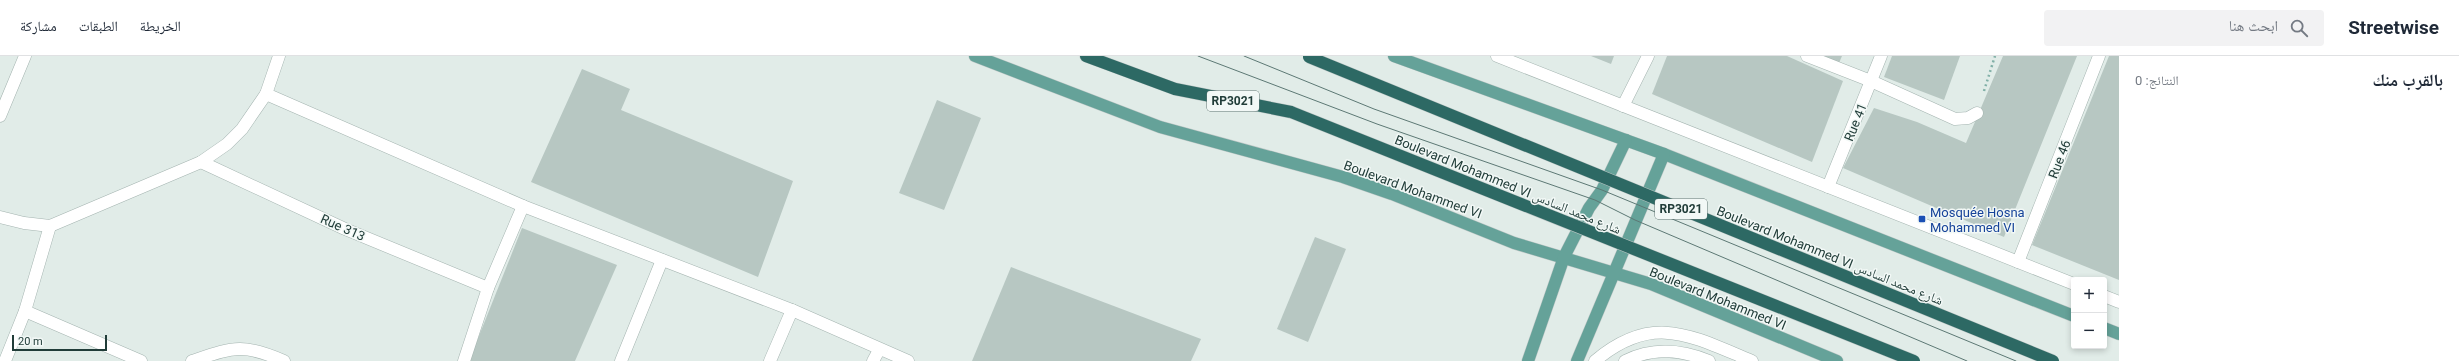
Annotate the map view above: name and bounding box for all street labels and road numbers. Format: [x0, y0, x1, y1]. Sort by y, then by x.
road number: RP3021 [1207, 91, 1259, 111]
street label: Rue 41 [1841, 101, 1870, 144]
street label: Boulevard Mohammed VI شارع محمد السادس [1393, 131, 1623, 237]
street label: Rue 46 [2045, 138, 2074, 181]
street label: Boulevard Mohammed VI [1342, 157, 1484, 221]
road number: RP3021 [1655, 199, 1707, 219]
street label: Boulevard Mohammed VI شارع محمد السادس [1715, 202, 1945, 308]
street label: Rue 313 [318, 211, 367, 244]
street label: Boulevard Mohammed VI [1647, 263, 1789, 333]

